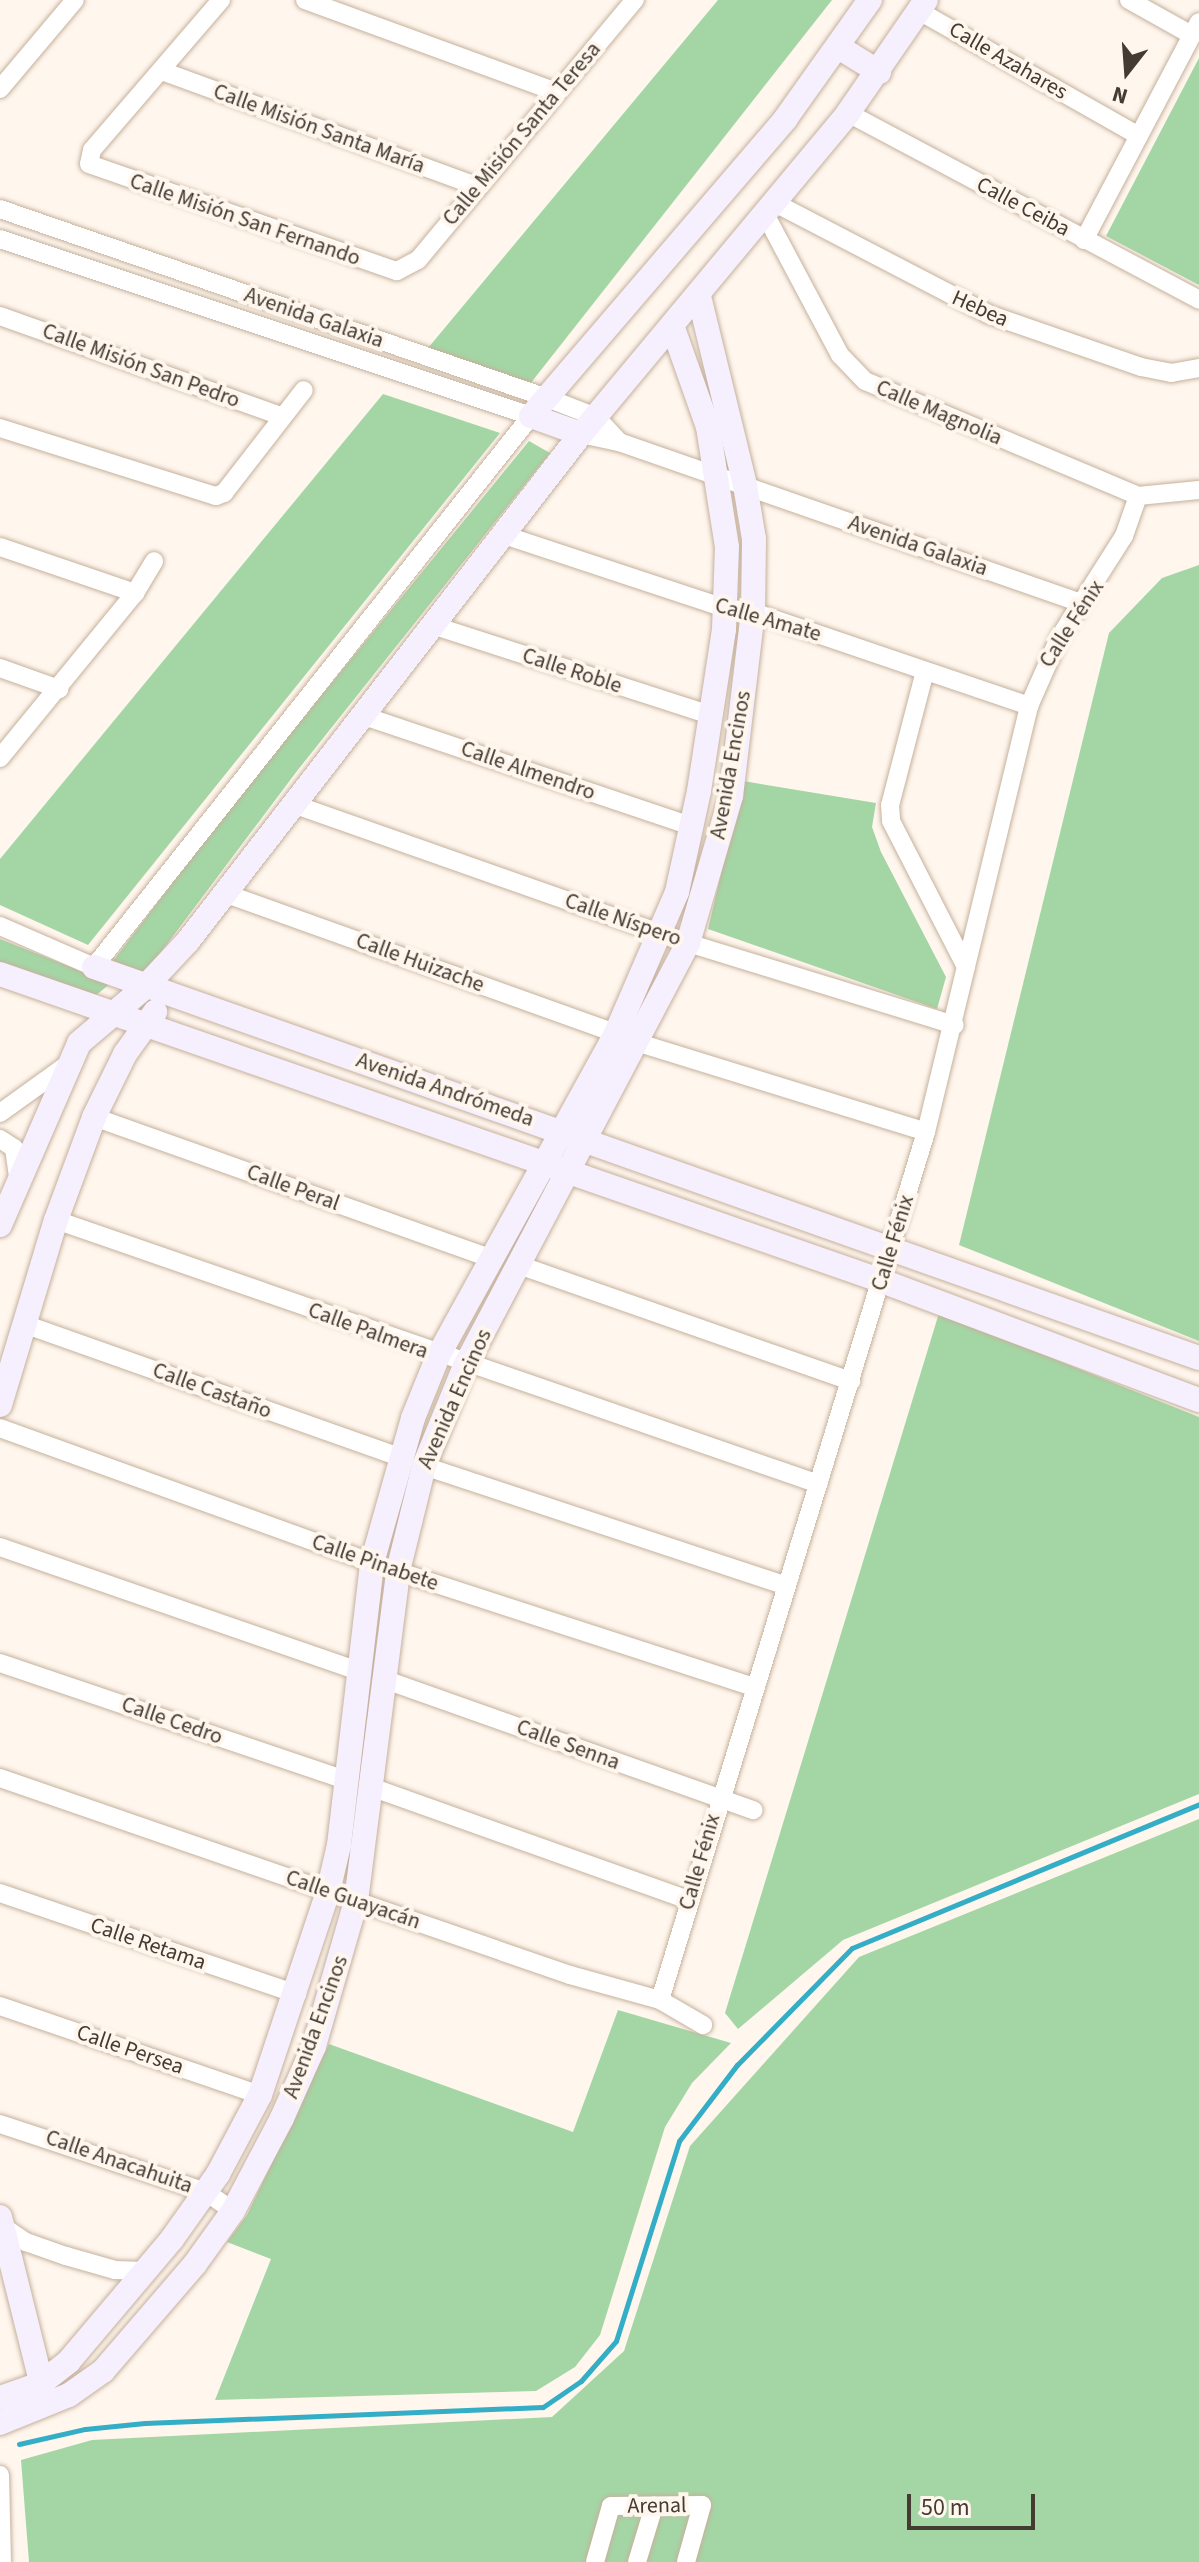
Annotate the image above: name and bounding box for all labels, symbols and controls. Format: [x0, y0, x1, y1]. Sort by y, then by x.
street label: Calle Azahares [944, 16, 1072, 106]
north arrow [1087, 32, 1167, 112]
street label: Calle Misión Santa Teresa [437, 37, 607, 231]
street label: Calle Misión Santa María [210, 78, 428, 180]
text: N [1108, 78, 1132, 112]
street label: Calle Misión San Fernando [126, 168, 364, 272]
street label: Calle Ceiba [972, 171, 1074, 243]
street label: Avenida Galaxia [241, 282, 387, 354]
street label: Hebea [948, 285, 1012, 333]
street label: Calle Misión San Pedro [39, 318, 243, 414]
street label: Calle Magnolia [872, 375, 1006, 451]
street label: Avenida Galaxia [845, 510, 991, 582]
street label: Calle Fénix [1034, 575, 1110, 673]
street label: Calle Amate [712, 592, 824, 648]
street label: Calle Roble [519, 643, 625, 699]
street label: Avenida Encinos [705, 689, 757, 841]
street label: Calle Almendro [457, 736, 599, 806]
street label: Calle Níspero [561, 888, 685, 952]
street label: Calle Huizache [352, 928, 488, 998]
street label: Avenida Andrómeda [353, 1047, 537, 1133]
street label: Calle Peral [243, 1159, 343, 1217]
street label: Calle Fénix [866, 1192, 920, 1294]
street label: Calle Palmera [304, 1297, 432, 1365]
street label: Avenida Encinos [412, 1325, 498, 1473]
street label: Calle Castaño [149, 1357, 275, 1425]
street label: Calle Pinabete [308, 1529, 442, 1597]
street label: Calle Cedro [118, 1691, 226, 1751]
street label: Calle Senna [513, 1714, 623, 1776]
street label: Calle Fénix [674, 1811, 726, 1913]
street label: Calle Guayacán [282, 1865, 424, 1935]
street label: Calle Retama [87, 1912, 209, 1976]
street label: Avenida Encinos [278, 1952, 354, 2102]
street label: Calle Persea [73, 2019, 187, 2081]
street label: Calle Anacahuita [42, 2125, 196, 2199]
scale bar [911, 2478, 1039, 2528]
text: 50 m [921, 2490, 970, 2525]
street label: Arenal [627, 2492, 687, 2520]

